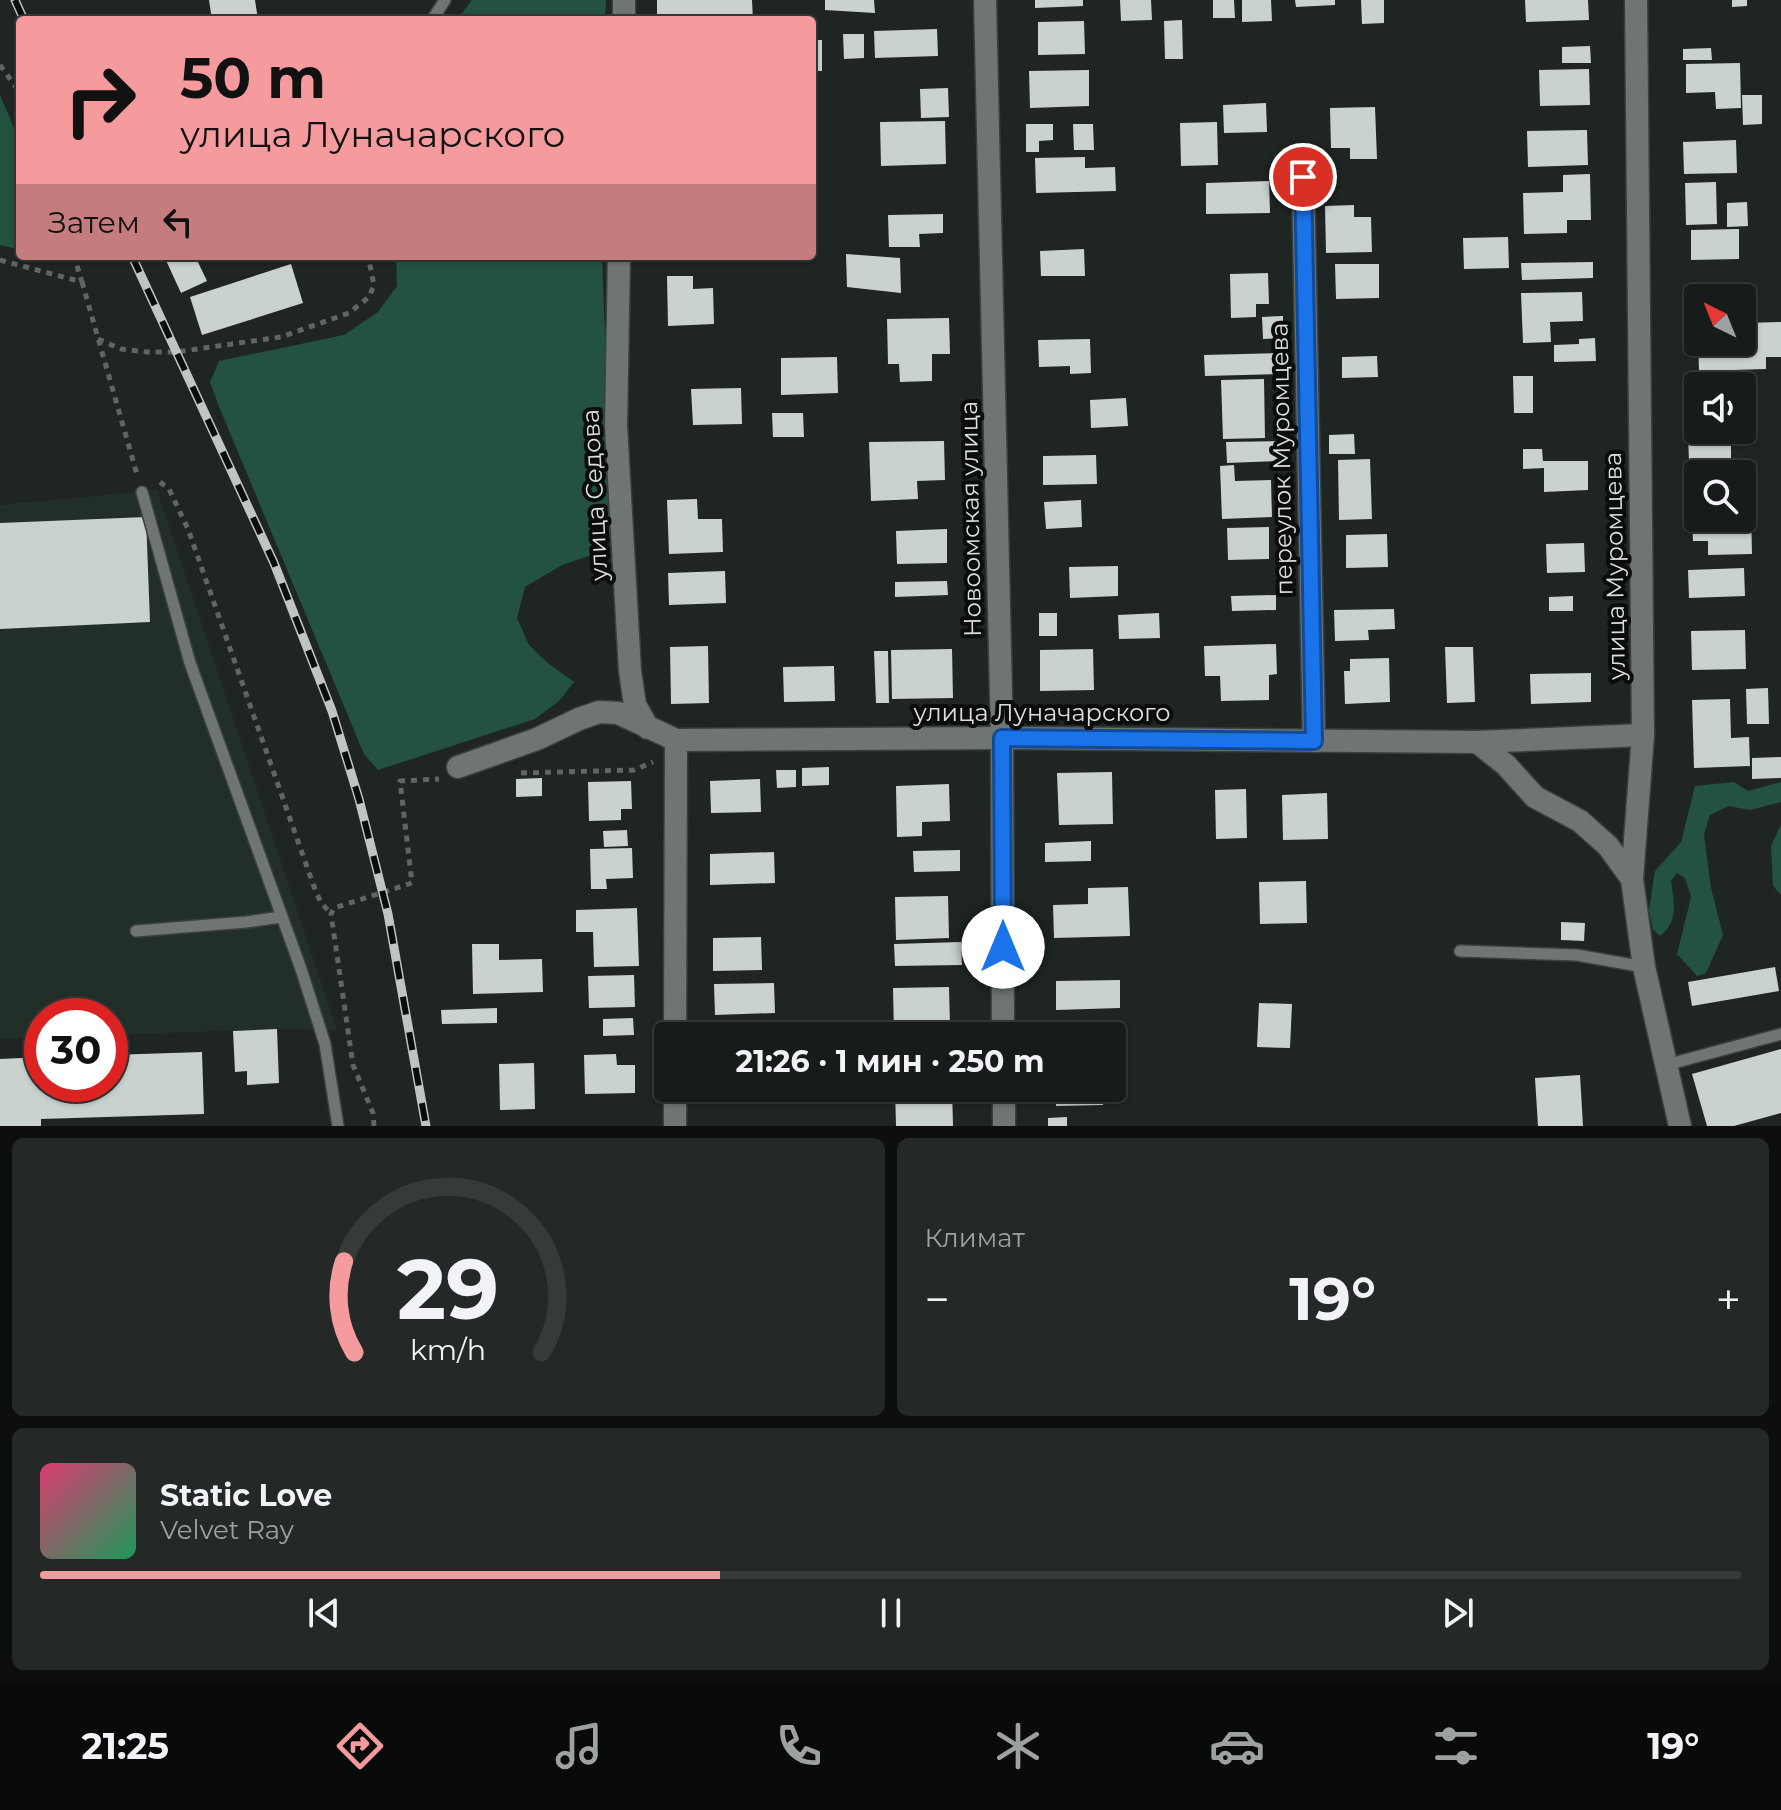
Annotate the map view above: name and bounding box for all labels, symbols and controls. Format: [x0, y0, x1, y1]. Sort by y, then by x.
text: 50 m [180, 44, 326, 112]
icon: right [48, 48, 152, 152]
text: улица Луначарского [180, 112, 565, 156]
pin [1269, 143, 1337, 211]
icon: arrive [1281, 155, 1325, 199]
icon: left [156, 200, 200, 244]
text: Затем [48, 204, 140, 241]
north arrow [1684, 284, 1756, 356]
map controls [1684, 284, 1756, 532]
street label: переулок Муромцева [1265, 322, 1298, 596]
button: sound [1684, 372, 1756, 444]
street label: Новоомская улица [954, 401, 987, 637]
street label: улица Седова [576, 408, 614, 583]
street label: улица Муромцева [1598, 452, 1631, 681]
button: search [1684, 460, 1756, 532]
street label: улица Луначарского [913, 698, 1170, 727]
position arrow [961, 905, 1045, 989]
speed limit sign: 30 [24, 998, 128, 1102]
text: 21:26 · 1 мин · 250 m [736, 1043, 1044, 1080]
text: Климат [925, 1222, 1025, 1254]
text: 29 [397, 1238, 499, 1340]
text: 19° [1289, 1262, 1376, 1335]
text: − [925, 1272, 950, 1326]
text: + [1716, 1272, 1741, 1326]
text: km/h [410, 1332, 486, 1367]
text: Static Love [160, 1477, 332, 1514]
text: Velvet Ray [160, 1514, 294, 1546]
icon: previous [302, 1591, 346, 1635]
icon: pause [869, 1591, 913, 1635]
icon: next [1436, 1591, 1480, 1635]
icon: directions [332, 1718, 388, 1774]
icon: music [551, 1718, 607, 1774]
icon: phone [771, 1718, 827, 1774]
icon: climate [990, 1718, 1046, 1774]
icon: car [1209, 1718, 1265, 1774]
icon: filters [1428, 1718, 1484, 1774]
text: 21:25 [82, 1724, 169, 1768]
text: 19° [1647, 1724, 1699, 1768]

